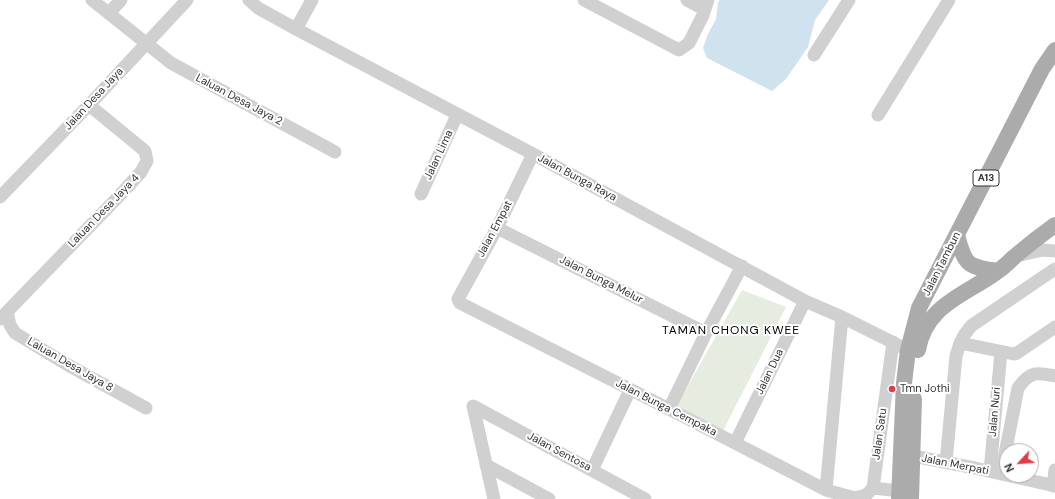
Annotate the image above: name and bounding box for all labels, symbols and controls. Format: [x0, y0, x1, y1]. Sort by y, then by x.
street label: Jalan Desa Jaya [62, 65, 126, 133]
street label: Laluan Desa Jaya 2 [193, 72, 285, 128]
street label: Jalan Lima [422, 128, 456, 182]
street label: Jalan Bunga Raya [535, 152, 619, 204]
road number: A13 [973, 170, 999, 186]
street label: Laluan Desa Jaya 4 [66, 172, 142, 250]
street label: Jalan Empat [475, 198, 515, 260]
street label: Jalan Tambun [920, 230, 964, 298]
street label: Jalan Bunga Melur [557, 253, 645, 307]
district label: TAMAN CHONG KWEE [662, 324, 800, 338]
street label: Laluan Desa Jaya 8 [25, 335, 115, 395]
street label: Jalan Dua [753, 347, 787, 397]
street label: Jalan Bunga Cempaka [613, 377, 719, 439]
place label: Tmn Jothi [900, 382, 950, 396]
marker: Tmn Jothi [887, 384, 897, 394]
street label: Jalan Nuri [986, 387, 1004, 437]
street label: Jalan Satu [870, 407, 890, 461]
street label: Jalan Sentosa [525, 430, 593, 474]
north arrow [999, 443, 1039, 483]
street label: Jalan Merpati [920, 452, 990, 478]
text: N [1001, 461, 1017, 474]

